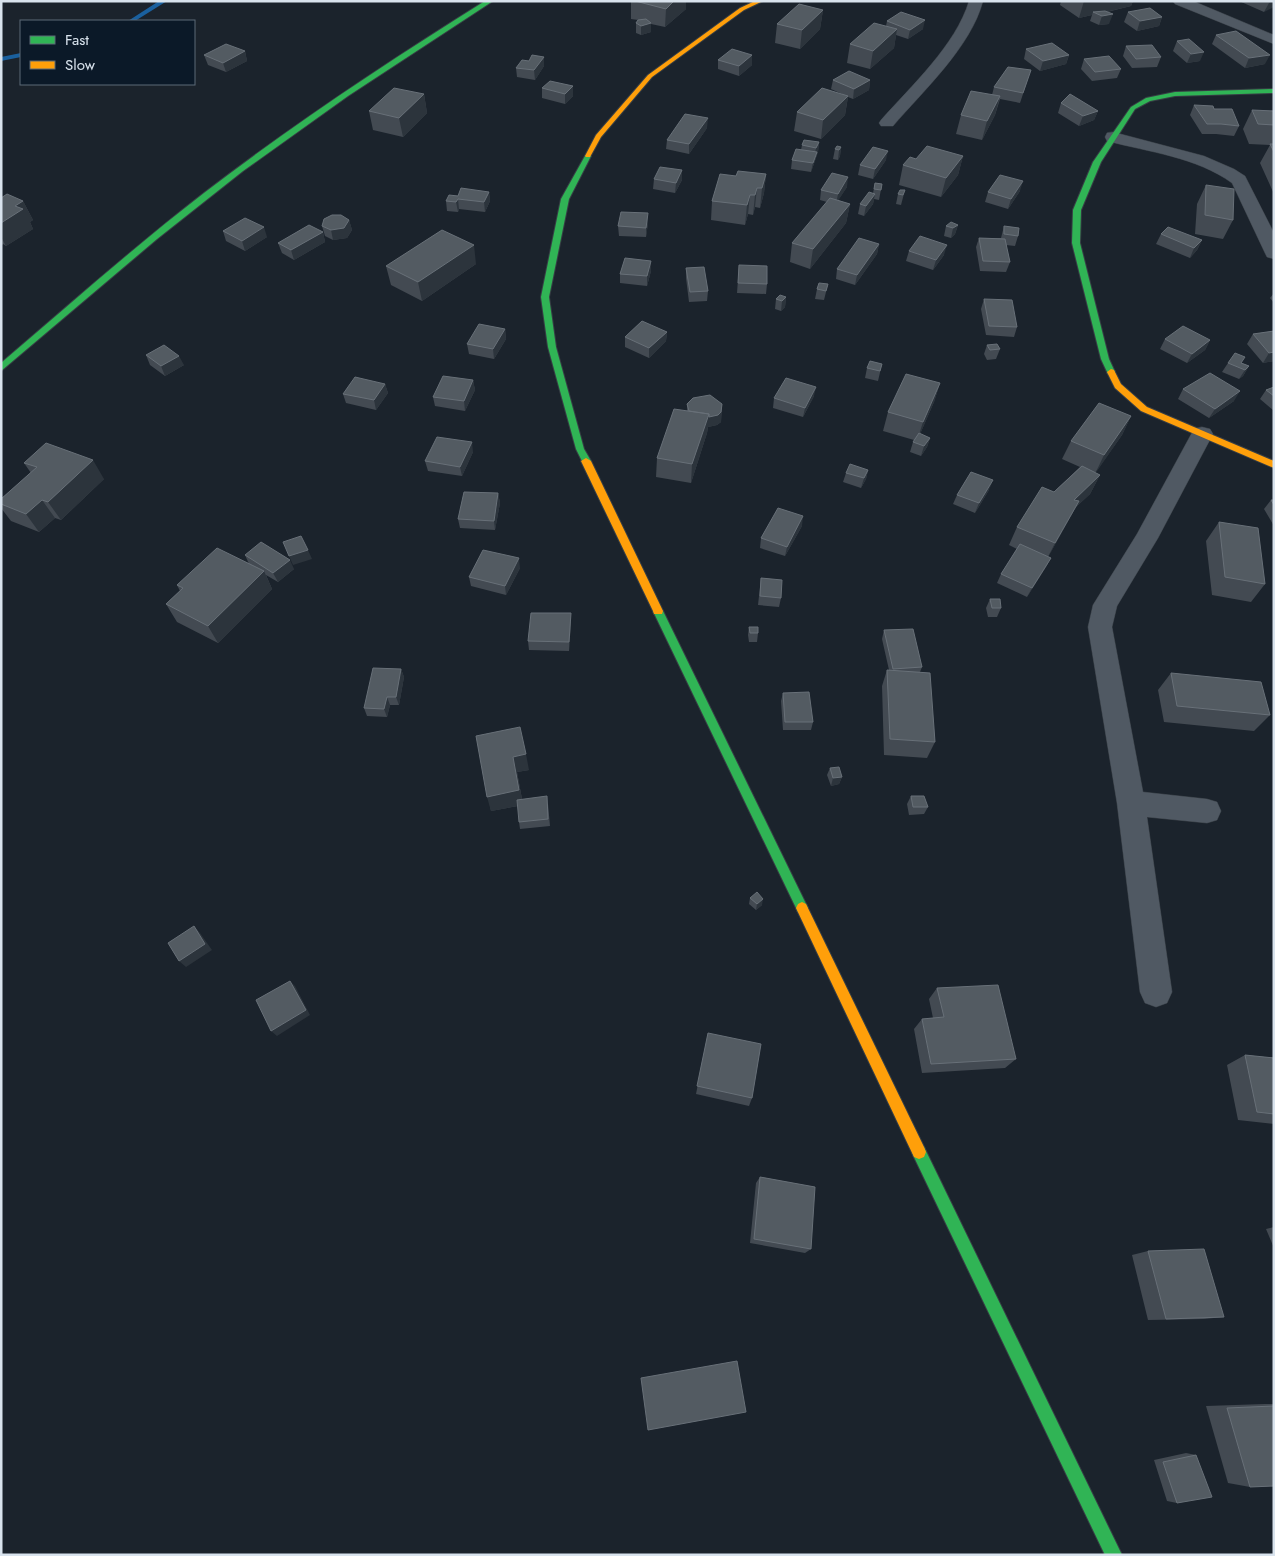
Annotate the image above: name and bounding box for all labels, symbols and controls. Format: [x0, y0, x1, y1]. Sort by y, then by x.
legend [20, 20, 195, 85]
text: Fast [65, 29, 89, 51]
text: Slow [65, 54, 96, 76]

